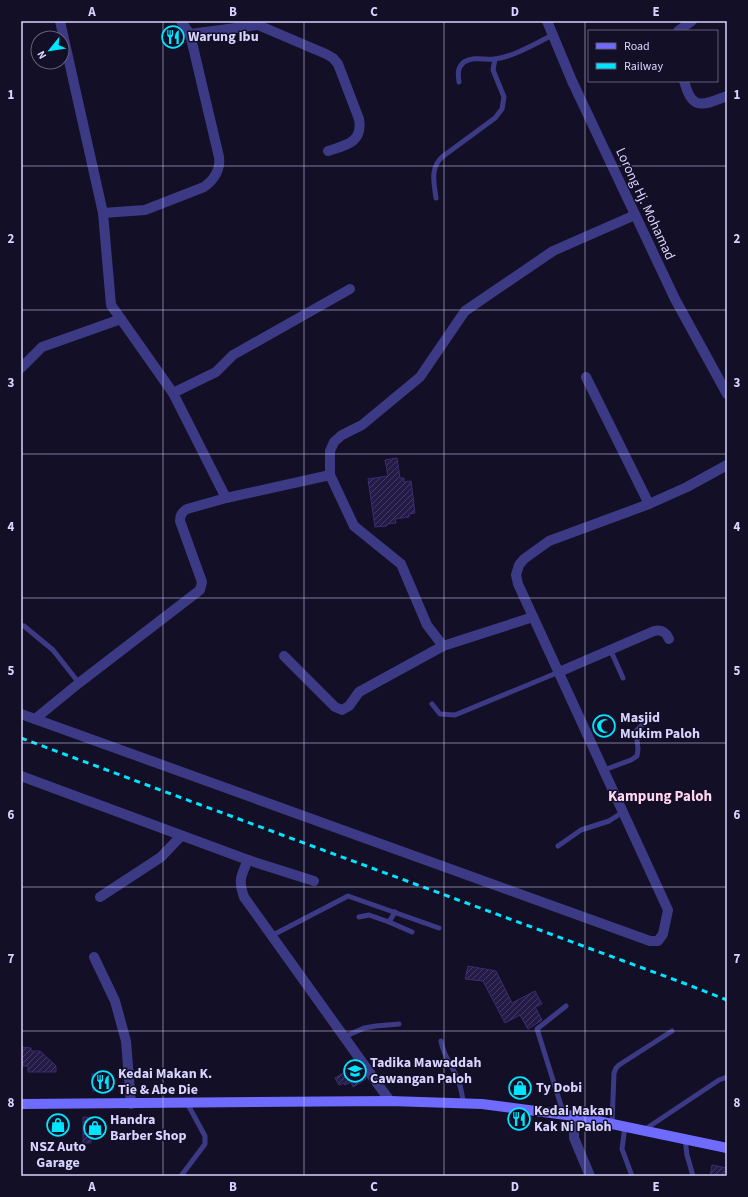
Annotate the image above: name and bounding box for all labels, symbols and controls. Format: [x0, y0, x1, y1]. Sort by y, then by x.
text: A [87, 3, 96, 21]
text: B [229, 3, 237, 21]
text: C [370, 3, 378, 21]
text: D [511, 3, 519, 21]
text: E [652, 3, 660, 21]
restaurant icon: Warung Ibu [160, 24, 186, 50]
place label: Warung Ibu [188, 27, 259, 47]
north arrow [30, 30, 70, 70]
legend [588, 30, 718, 82]
text: Road [624, 38, 650, 55]
text: N [33, 48, 50, 62]
text: Railway [624, 58, 663, 75]
text: 1 [8, 86, 15, 104]
text: 1 [734, 86, 741, 104]
street label: Lorong Hj. Mohamad [610, 145, 680, 263]
text: 2 [8, 230, 15, 248]
text: 2 [734, 230, 741, 248]
text: 3 [8, 374, 15, 392]
text: 3 [734, 374, 741, 392]
text: 4 [8, 518, 15, 536]
text: 4 [734, 518, 741, 536]
text: 5 [8, 662, 15, 680]
text: 5 [734, 662, 741, 680]
place label: Masjid Mukim Paloh [620, 708, 700, 744]
mosque icon: Masjid Mukim Paloh [591, 713, 617, 739]
district label: Kampung Paloh [608, 786, 712, 807]
text: 6 [8, 806, 15, 824]
text: 6 [734, 806, 741, 824]
text: 7 [8, 950, 15, 968]
text: 7 [734, 950, 741, 968]
place label: Tadika Mawaddah Cawangan Paloh [370, 1053, 481, 1089]
school or university icon: Tadika Mawaddah Cawangan Paloh [342, 1058, 368, 1084]
place label: Kedai Makan K. Tie & Abe Die [118, 1064, 212, 1100]
restaurant icon: Kedai Makan K. Tie & Abe Die [90, 1069, 116, 1095]
shop icon: Ty Dobi [507, 1075, 533, 1101]
place label: Ty Dobi [536, 1078, 582, 1098]
text: 8 [8, 1094, 15, 1112]
text: 8 [734, 1094, 741, 1112]
place label: Kedai Makan Kak Ni Paloh [534, 1101, 613, 1137]
restaurant icon: Kedai Makan Kak Ni Paloh [506, 1106, 532, 1132]
place label: Handra Barber Shop [110, 1110, 187, 1146]
shop icon: NSZ Auto Garage [45, 1112, 71, 1138]
shop icon: Handra Barber Shop [82, 1115, 108, 1141]
place label: NSZ Auto Garage [30, 1137, 86, 1173]
text: A [87, 1178, 96, 1196]
text: B [229, 1178, 237, 1196]
text: C [370, 1178, 378, 1196]
text: D [511, 1178, 519, 1196]
text: E [652, 1178, 660, 1196]

